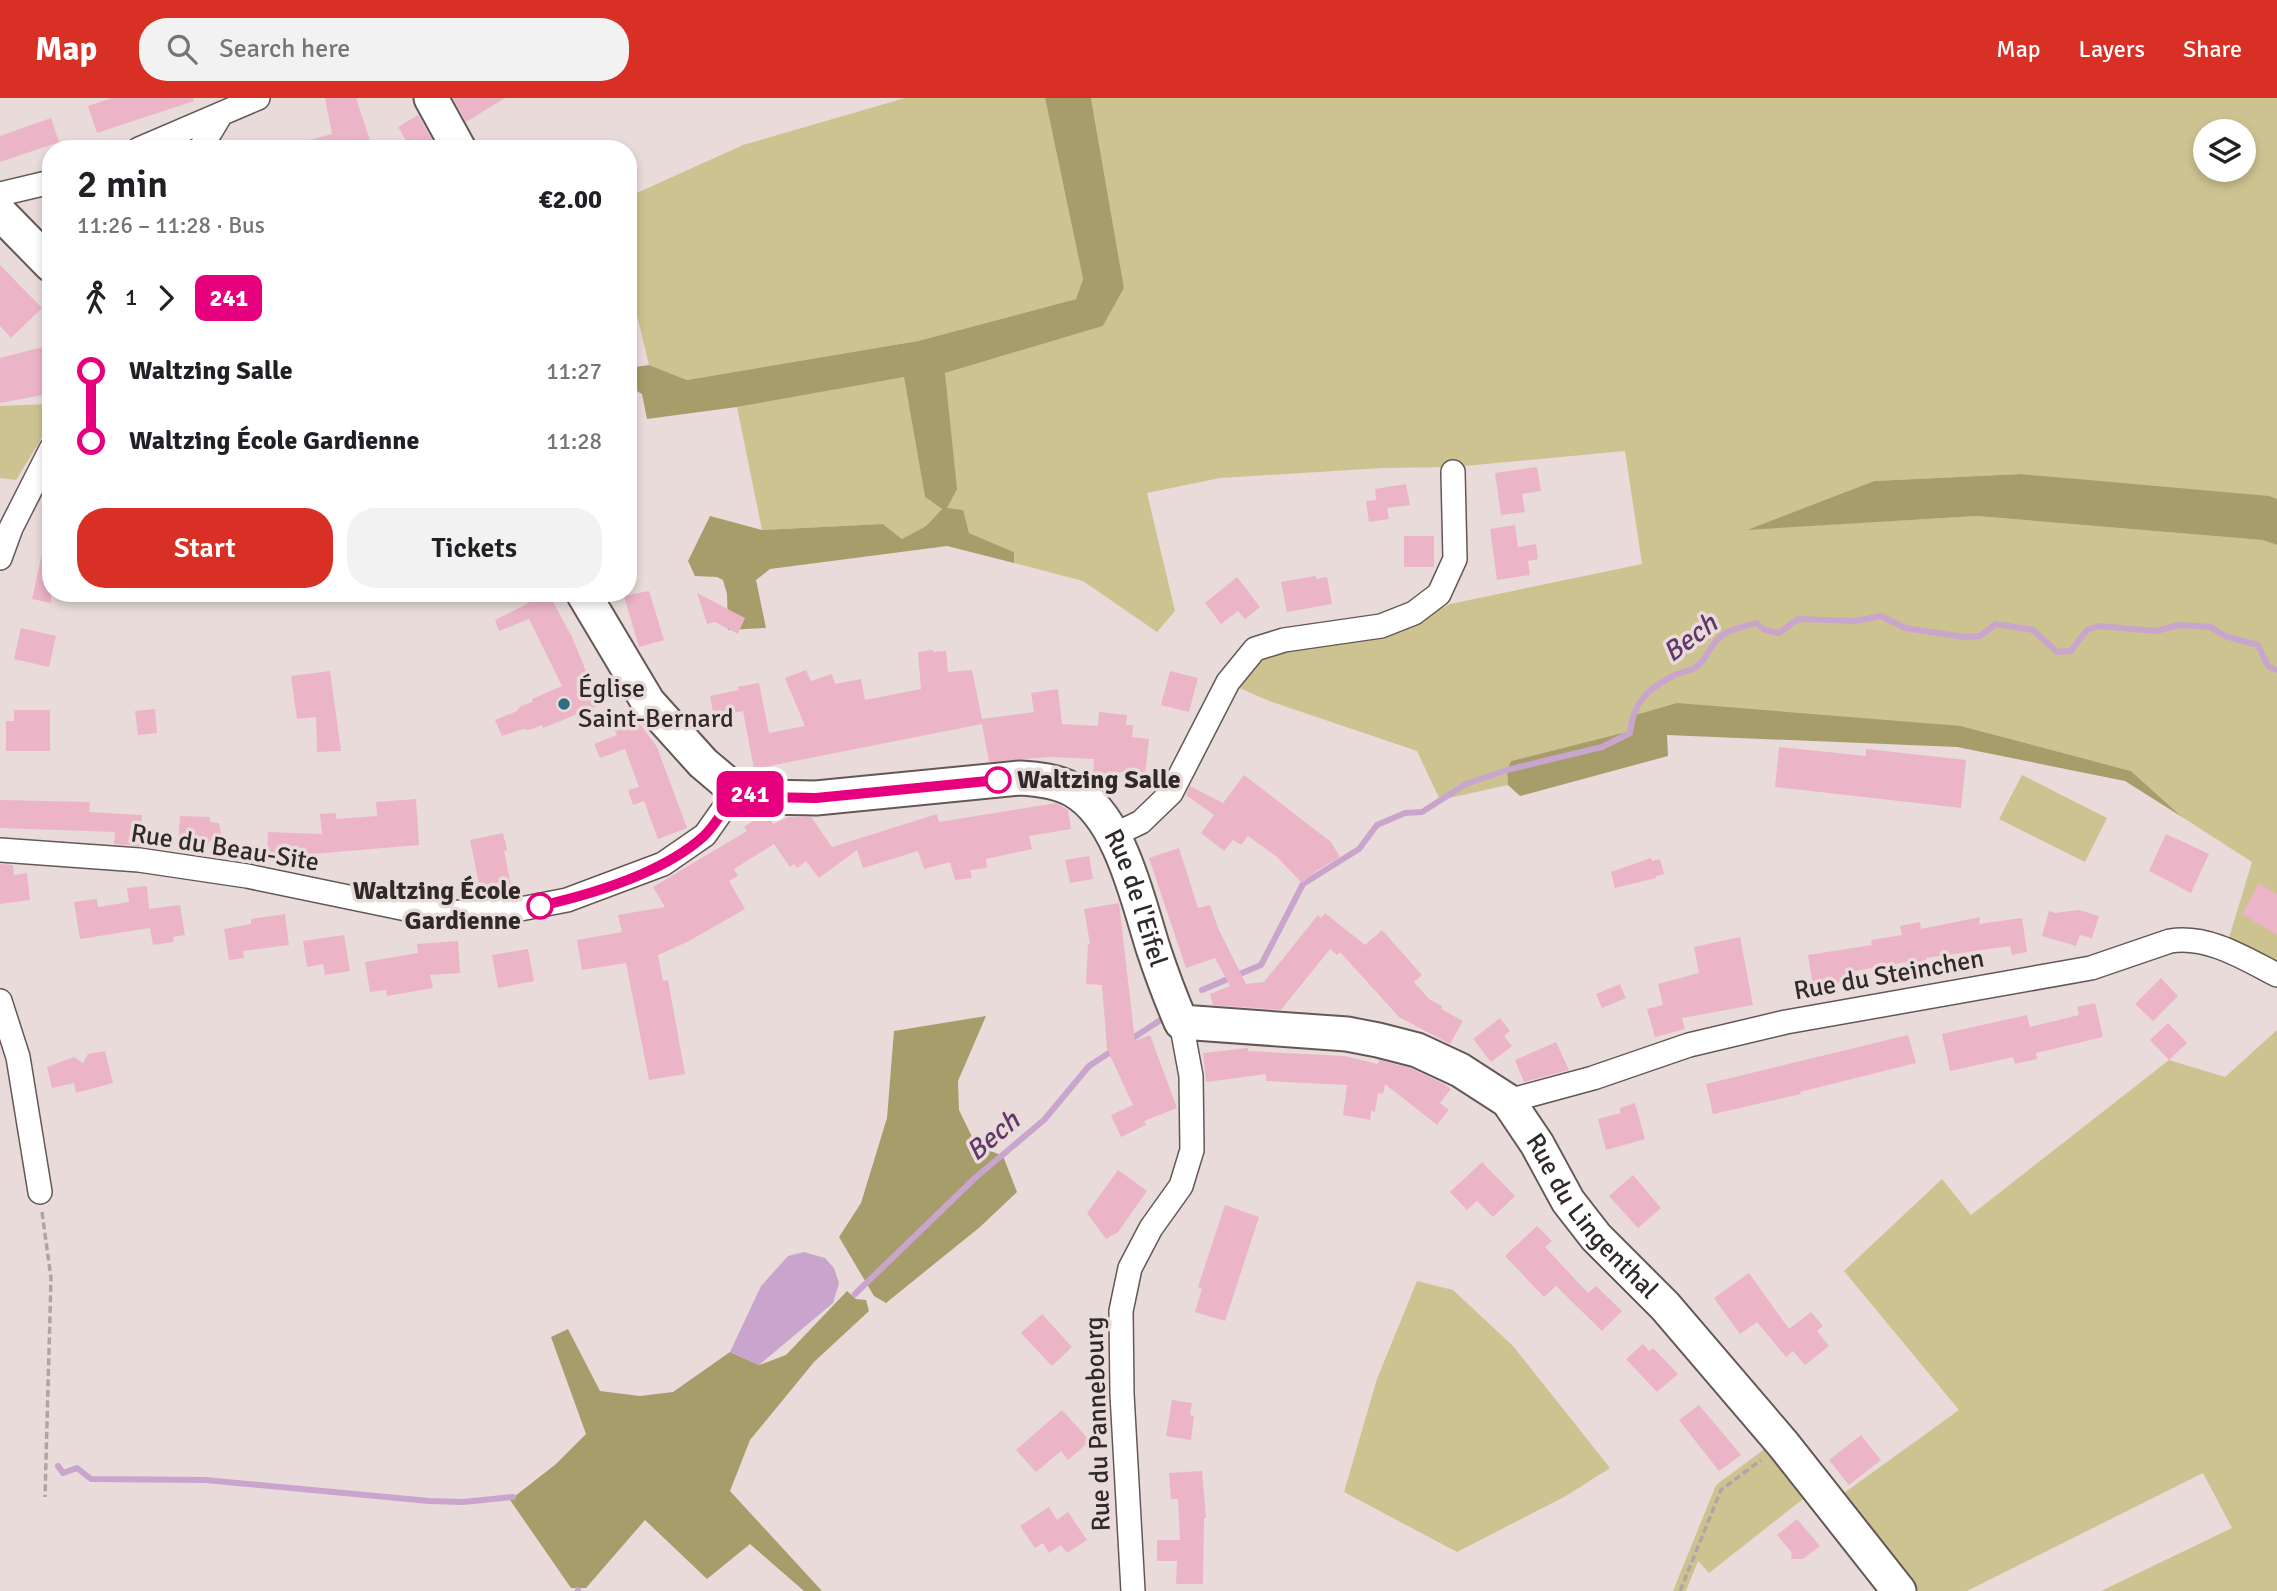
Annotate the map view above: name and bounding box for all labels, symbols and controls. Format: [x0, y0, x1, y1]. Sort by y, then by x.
search box [139, 18, 629, 81]
text: Map [35, 29, 97, 70]
icon: search [163, 30, 201, 68]
text: Search here [219, 33, 350, 65]
text: Map [1996, 34, 2041, 64]
text: Layers [2079, 34, 2145, 64]
text: Share [2183, 34, 2242, 64]
map controls [2193, 119, 2256, 182]
button: layers [2193, 119, 2256, 182]
text: 2 min [77, 161, 168, 208]
text: €2.00 [538, 184, 602, 216]
text: 11:26 – 11:28 · Bus [77, 211, 265, 240]
icon: walk [77, 279, 115, 317]
icon: forward [147, 279, 185, 317]
text: 1 [125, 283, 137, 312]
text: 241 [209, 283, 248, 313]
text: Waltzing Salle [129, 355, 293, 387]
text: 11:27 [546, 357, 602, 386]
text: Waltzing École Gardienne [129, 425, 419, 457]
text: 11:28 [546, 427, 602, 456]
button: Start [77, 508, 333, 588]
button: Tickets [347, 508, 602, 588]
water label: Bech [1656, 606, 1725, 669]
place label: Église Saint-Bernard [578, 673, 734, 735]
marker: Église Saint-Bernard [556, 696, 572, 712]
place label: Waltzing Salle [1017, 764, 1181, 796]
marker: Waltzing Salle [985, 767, 1011, 793]
line badge: 241 [710, 771, 790, 817]
text: 241 [731, 779, 769, 809]
street label: Rue du Beau-Site [129, 817, 321, 879]
street label: Rue de l'Eifel [1097, 824, 1174, 971]
place label: Waltzing École Gardienne [353, 875, 521, 937]
marker: Waltzing École Gardienne [527, 893, 553, 919]
street label: Rue du Steinchen [1791, 943, 1987, 1007]
water label: Bech [959, 1103, 1027, 1168]
street label: Rue du Lingenthal [1519, 1127, 1665, 1306]
street label: Rue du Pannebourg [1078, 1316, 1118, 1532]

